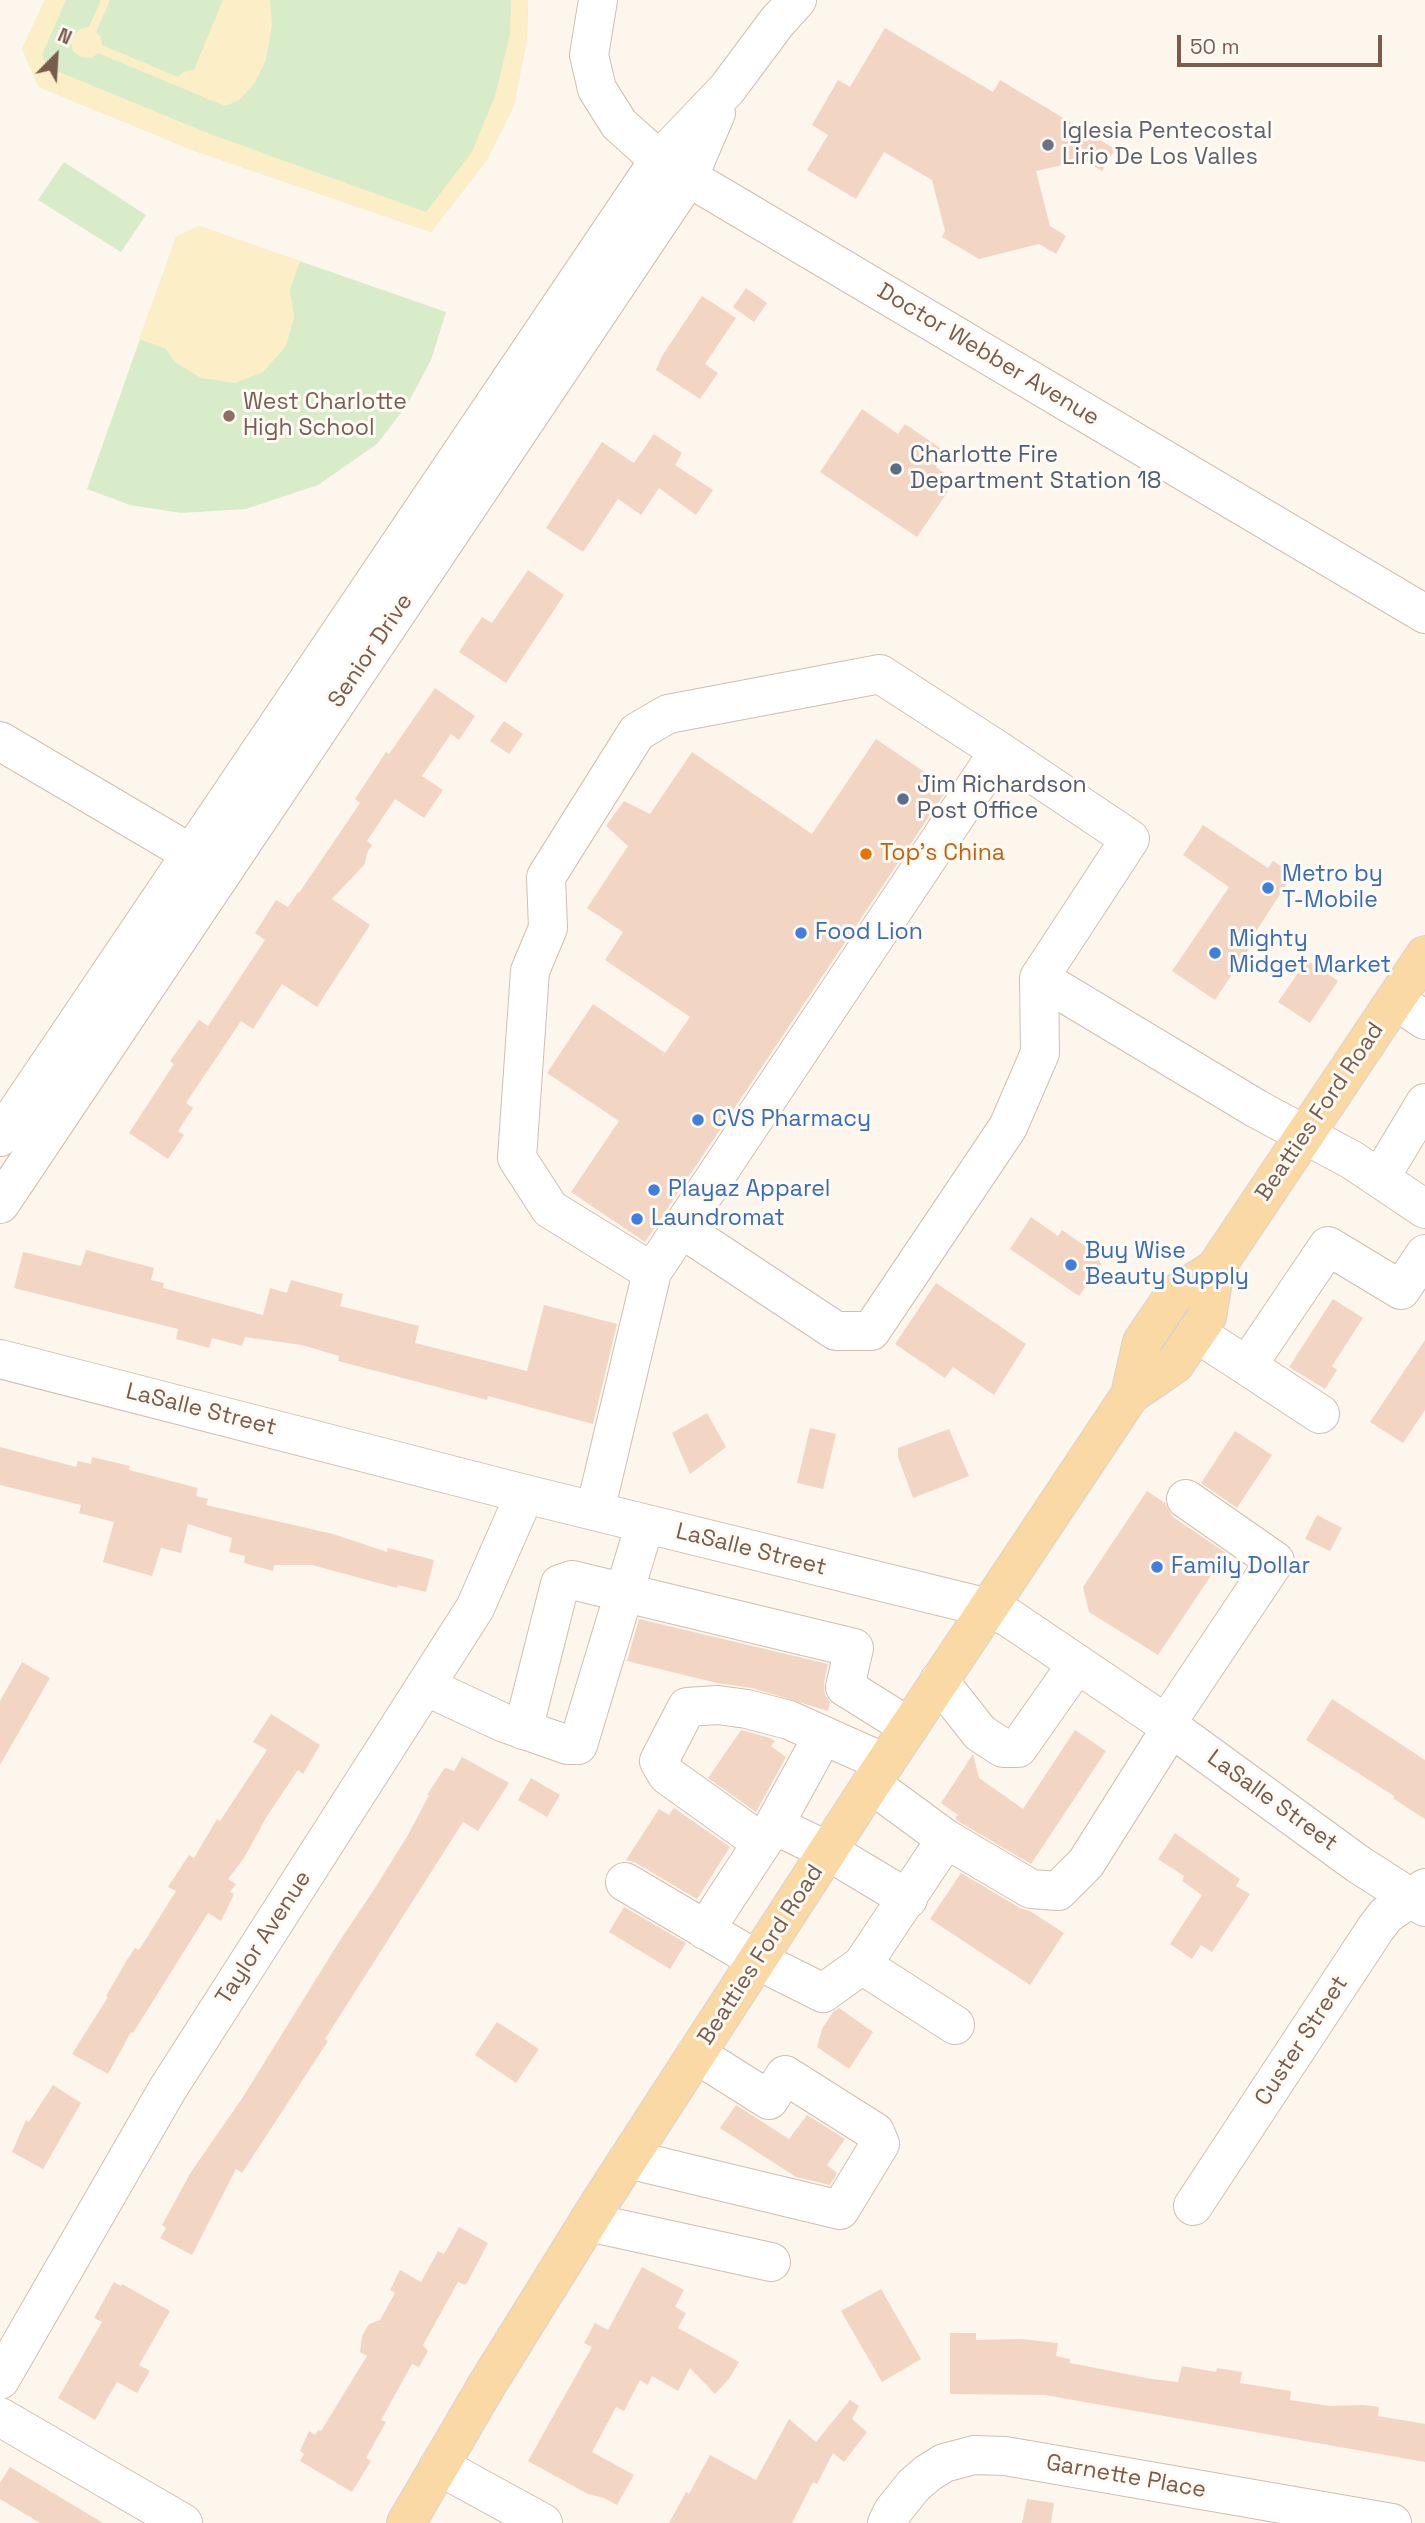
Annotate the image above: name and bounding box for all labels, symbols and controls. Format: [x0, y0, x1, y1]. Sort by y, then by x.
north arrow [21, 21, 91, 91]
scale bar [1180, 21, 1385, 65]
text: N [54, 22, 76, 50]
text: 50 m [1190, 33, 1240, 60]
place label: Iglesia Pentecostal Lirio De Los Valles [1062, 118, 1272, 172]
marker: Iglesia Pentecostal Lirio De Los Valles [1040, 137, 1056, 153]
street label: Doctor Webber Avenue [872, 278, 1104, 432]
place label: West Charlotte High School [243, 389, 407, 443]
marker: West Charlotte High School [221, 408, 237, 424]
place label: Charlotte Fire Department Station 18 [910, 442, 1161, 496]
marker: Charlotte Fire Department Station 18 [888, 461, 904, 477]
street label: Senior Drive [323, 589, 419, 713]
place label: Jim Richardson Post Office [917, 772, 1087, 826]
marker: Jim Richardson Post Office [895, 791, 911, 807]
place label: Top's China [880, 840, 1005, 868]
marker: Top's China [858, 846, 874, 862]
place label: Metro by T-Mobile [1282, 861, 1383, 915]
marker: Metro by T-Mobile [1260, 880, 1276, 896]
place label: Food Lion [815, 919, 923, 947]
marker: Food Lion [793, 925, 809, 941]
place label: Mighty Midget Market [1229, 926, 1391, 980]
marker: Mighty Midget Market [1207, 945, 1223, 961]
street label: Beatties Ford Road [1250, 1018, 1390, 1206]
place label: CVS Pharmacy [712, 1106, 871, 1134]
marker: CVS Pharmacy [690, 1112, 706, 1128]
place label: Playaz Apparel [668, 1176, 830, 1204]
marker: Playaz Apparel [646, 1182, 662, 1198]
place label: Laundromat [651, 1205, 785, 1233]
marker: Laundromat [629, 1211, 645, 1227]
place label: Buy Wise Beauty Supply [1085, 1238, 1249, 1292]
marker: Buy Wise Beauty Supply [1063, 1257, 1079, 1273]
street label: LaSalle Street [123, 1378, 279, 1442]
street label: LaSalle Street [673, 1518, 829, 1582]
place label: Family Dollar [1171, 1553, 1310, 1581]
marker: Family Dollar [1149, 1559, 1165, 1575]
street label: LaSalle Street [1202, 1745, 1342, 1857]
street label: Beatties Ford Road [692, 1860, 830, 2050]
street label: Taylor Avenue [210, 1866, 318, 2010]
street label: Custer Street [1250, 1971, 1354, 2111]
street label: Garnette Place [1044, 2449, 1208, 2505]

